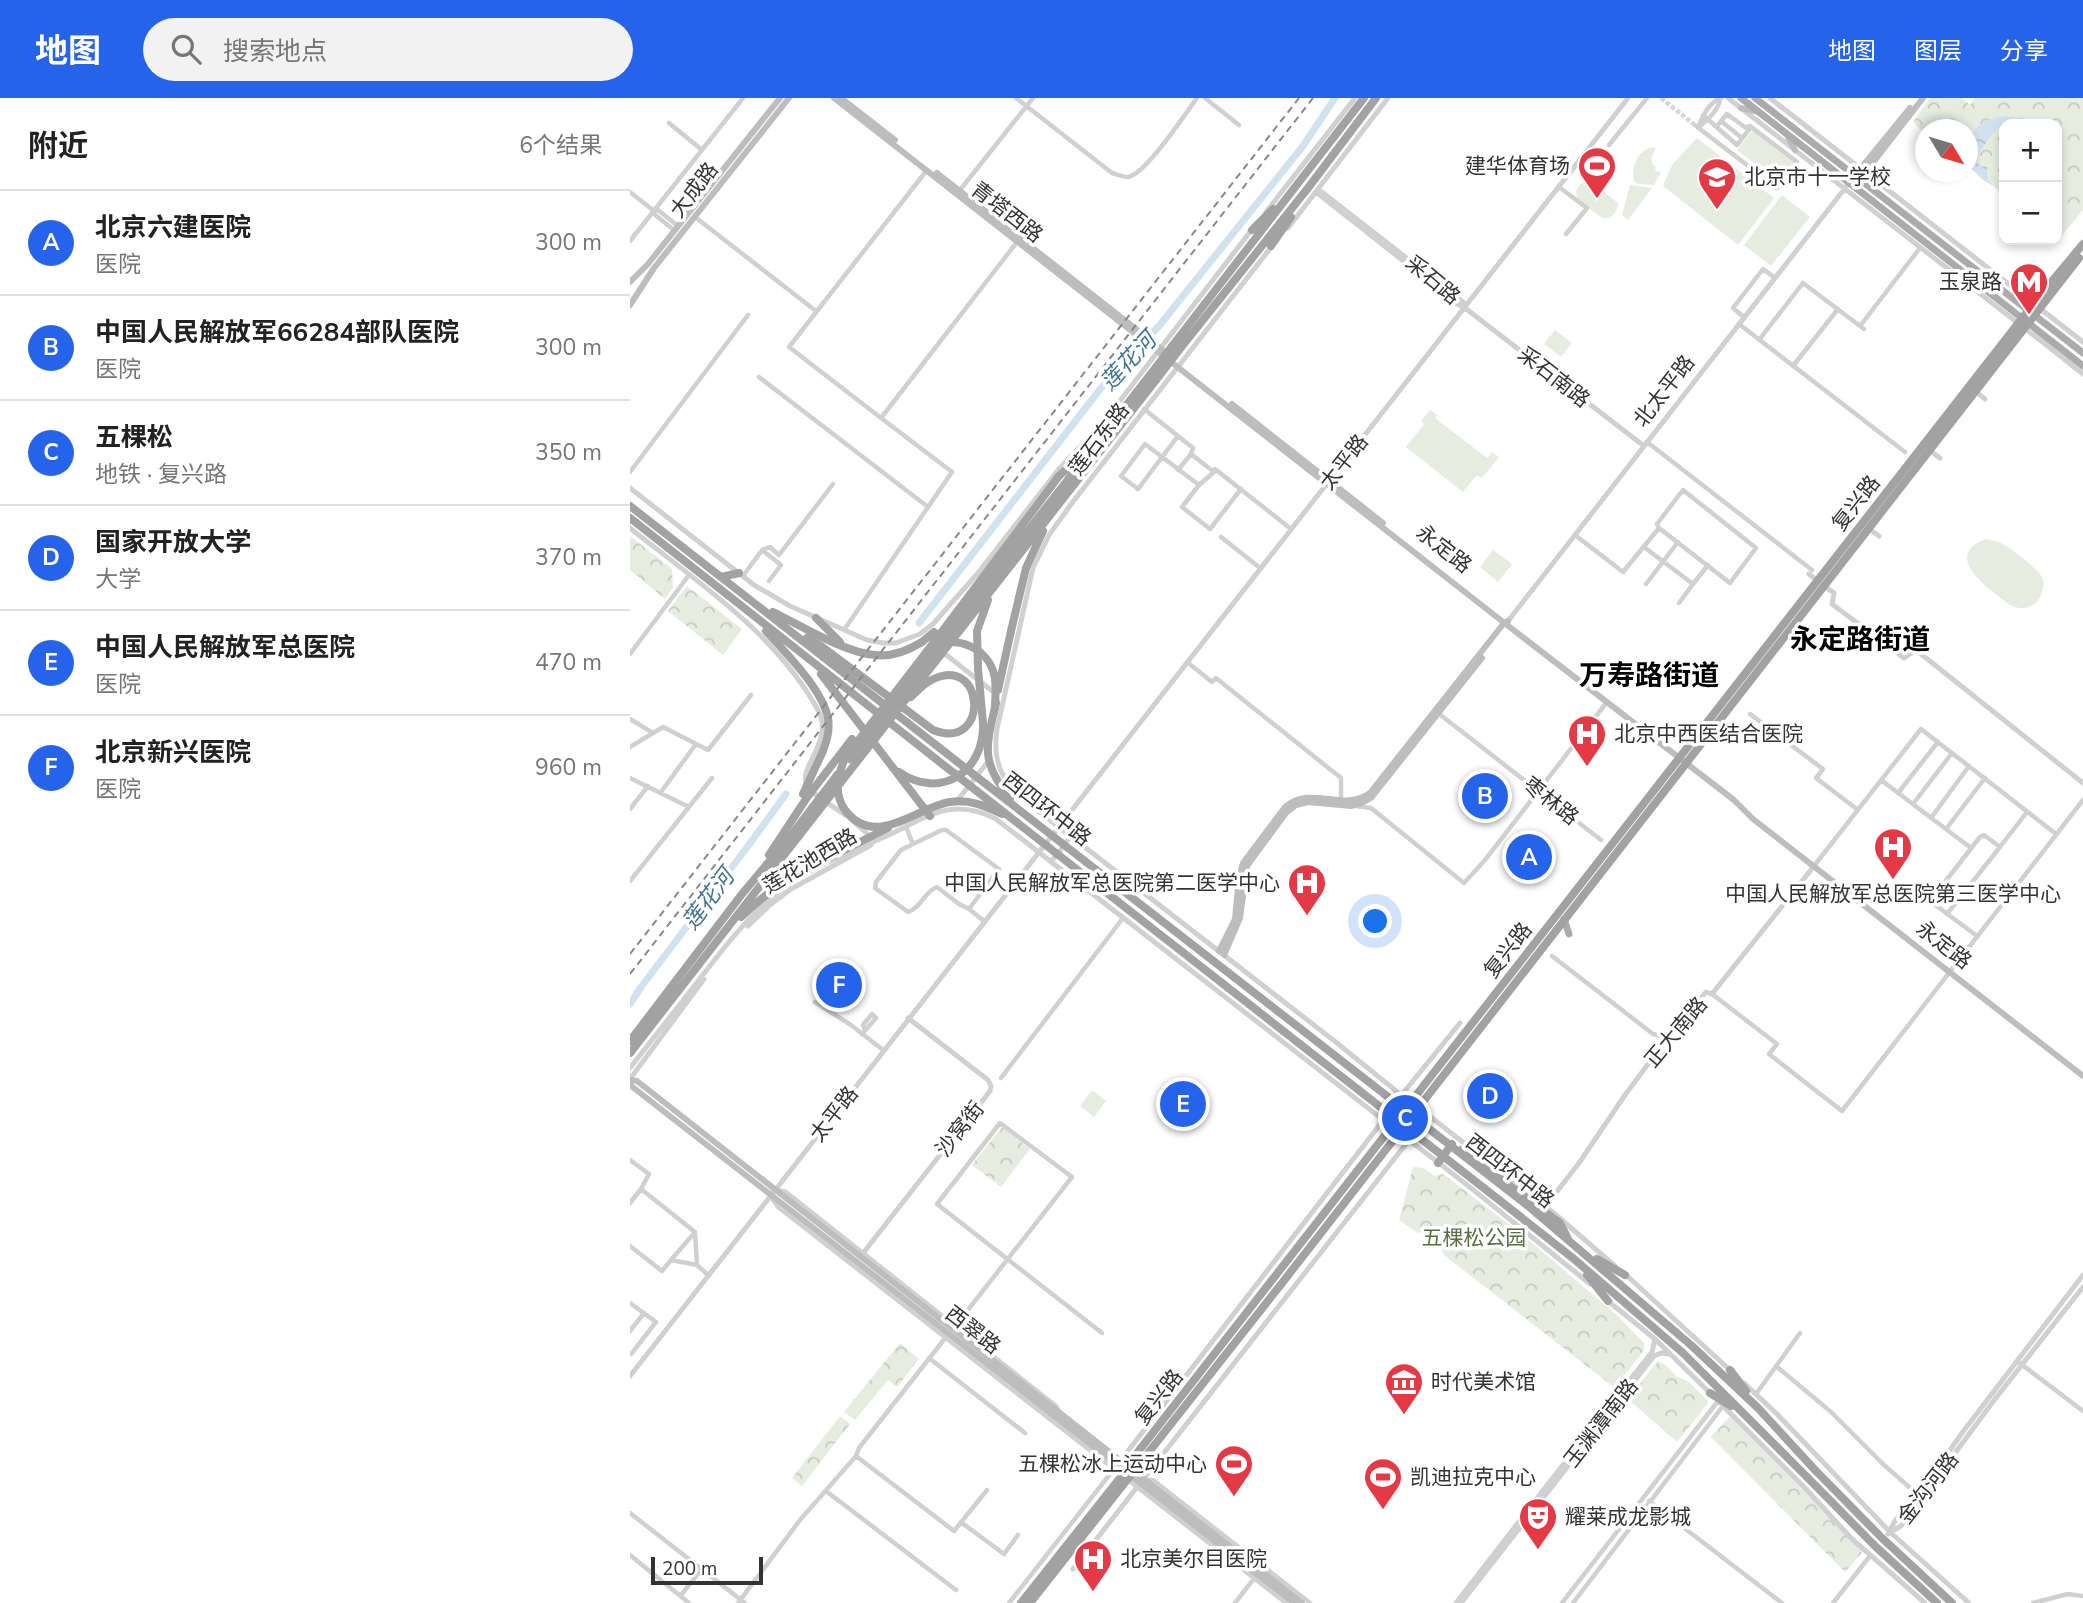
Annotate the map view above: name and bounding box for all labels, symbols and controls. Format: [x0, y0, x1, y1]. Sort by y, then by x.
search box [143, 18, 633, 81]
text: 地图 [35, 29, 101, 74]
icon: search [167, 30, 205, 68]
text: 搜索地点 [223, 34, 327, 69]
text: 地图 [1828, 35, 1876, 67]
text: 图层 [1914, 35, 1962, 67]
text: 分享 [2000, 35, 2048, 67]
north arrow [1915, 119, 1978, 182]
map controls [1999, 119, 2062, 245]
button: + [1999, 119, 2062, 182]
text: 附近 [28, 126, 88, 167]
text: 6个结果 [519, 130, 602, 161]
sports icon: 建华体育场 [1576, 145, 1618, 200]
place label: 建华体育场 [1465, 152, 1570, 180]
school or university icon: 北京市十一学校 [1696, 156, 1738, 211]
street label: 大成路 [664, 157, 724, 223]
place label: 北京市十一学校 [1744, 163, 1891, 191]
street label: 青塔西路 [965, 175, 1049, 249]
button: − [1999, 182, 2062, 245]
text: 北京六建医院 [95, 210, 251, 245]
text: A [42, 227, 60, 258]
text: 300 m [535, 227, 602, 258]
text: 医院 [95, 249, 141, 280]
street label: 采石路 [1400, 249, 1466, 311]
metro station icon: 玉泉路 [2008, 261, 2050, 316]
place label: 玉泉路 [1939, 268, 2002, 296]
text: 中国人民解放军66284部队医院 [95, 315, 459, 350]
water label: 莲花河 [1094, 323, 1166, 397]
text: B [43, 332, 59, 363]
text: 300 m [535, 332, 602, 363]
street label: 采石南路 [1512, 340, 1596, 414]
street label: 北太平路 [1627, 349, 1701, 433]
text: 医院 [95, 354, 141, 385]
street label: 莲石东路 [1063, 397, 1135, 481]
text: 五棵松 [95, 420, 173, 455]
street label: 太平路 [1314, 429, 1374, 495]
text: C [43, 437, 59, 468]
text: 350 m [535, 437, 602, 468]
text: 地铁 · 复兴路 [95, 459, 227, 490]
street label: 复兴路 [1826, 470, 1886, 536]
street label: 永定路 [1411, 519, 1477, 579]
text: 国家开放大学 [95, 525, 251, 560]
text: D [42, 542, 60, 573]
text: 370 m [535, 542, 602, 573]
text: 大学 [95, 564, 141, 595]
district label: 永定路街道 [1790, 621, 1930, 659]
text: 中国人民解放军总医院 [95, 630, 355, 665]
text: E [44, 647, 58, 678]
text: 470 m [535, 647, 602, 678]
district label: 万寿路街道 [1579, 657, 1719, 695]
text: 医院 [95, 669, 141, 700]
hospital icon: 北京中西医结合医院 [1566, 713, 1608, 768]
place label: 北京中西医结合医院 [1614, 720, 1803, 748]
text: 北京新兴医院 [95, 735, 251, 770]
text: F [45, 752, 57, 783]
text: 960 m [535, 752, 602, 783]
street label: 西四环中路 [997, 766, 1097, 852]
pin: B [1462, 770, 1508, 822]
street label: 枣林路 [1518, 771, 1584, 831]
text: 医院 [95, 774, 141, 805]
street label: 莲花池西路 [758, 822, 862, 900]
hospital icon: 中国人民解放军总医院第三医学中心 [1872, 826, 1914, 881]
pin: A [1506, 831, 1552, 883]
water label: 莲花河 [675, 859, 744, 936]
hospital icon: 中国人民解放军总医院第二医学中心 [1286, 862, 1328, 917]
place label: 中国人民解放军总医院第二医学中心 [944, 869, 1280, 897]
place label: 中国人民解放军总医院第三医学中心 [1725, 880, 2061, 908]
your location [1358, 904, 1392, 938]
street label: 永定路 [1911, 915, 1977, 975]
street label: 复兴路 [1478, 917, 1538, 983]
pin: F [816, 959, 862, 1011]
street label: 正大南路 [1638, 991, 1714, 1073]
pin: D [1467, 1070, 1513, 1122]
pin: E [1160, 1078, 1206, 1130]
street label: 太平路 [804, 1081, 864, 1147]
pin: C [1382, 1092, 1428, 1144]
street label: 沙窝街 [930, 1096, 990, 1162]
street label: 西四环中路 [1460, 1128, 1560, 1214]
park label: 五棵松公园 [1422, 1224, 1527, 1252]
street label: 西翠路 [940, 1300, 1006, 1360]
museum icon: 时代美术馆 [1383, 1361, 1425, 1416]
street label: 复兴路 [1129, 1364, 1189, 1430]
place label: 时代美术馆 [1431, 1368, 1536, 1396]
street label: 玉渊潭南路 [1558, 1373, 1644, 1473]
sports icon: 五棵松冰上运动中心 [1213, 1443, 1255, 1498]
street label: 金沟河路 [1891, 1446, 1965, 1530]
place label: 五棵松冰上运动中心 [1018, 1450, 1207, 1478]
sports icon: 凯迪拉克中心 [1362, 1456, 1404, 1511]
place label: 凯迪拉克中心 [1410, 1463, 1536, 1491]
theatre icon: 耀莱成龙影城 [1517, 1496, 1559, 1551]
place label: 耀莱成龙影城 [1565, 1503, 1691, 1531]
hospital icon: 北京美尔目医院 [1072, 1538, 1114, 1593]
place label: 北京美尔目医院 [1120, 1545, 1267, 1573]
scale bar [651, 1554, 763, 1586]
text: 200 m [662, 1556, 717, 1582]

